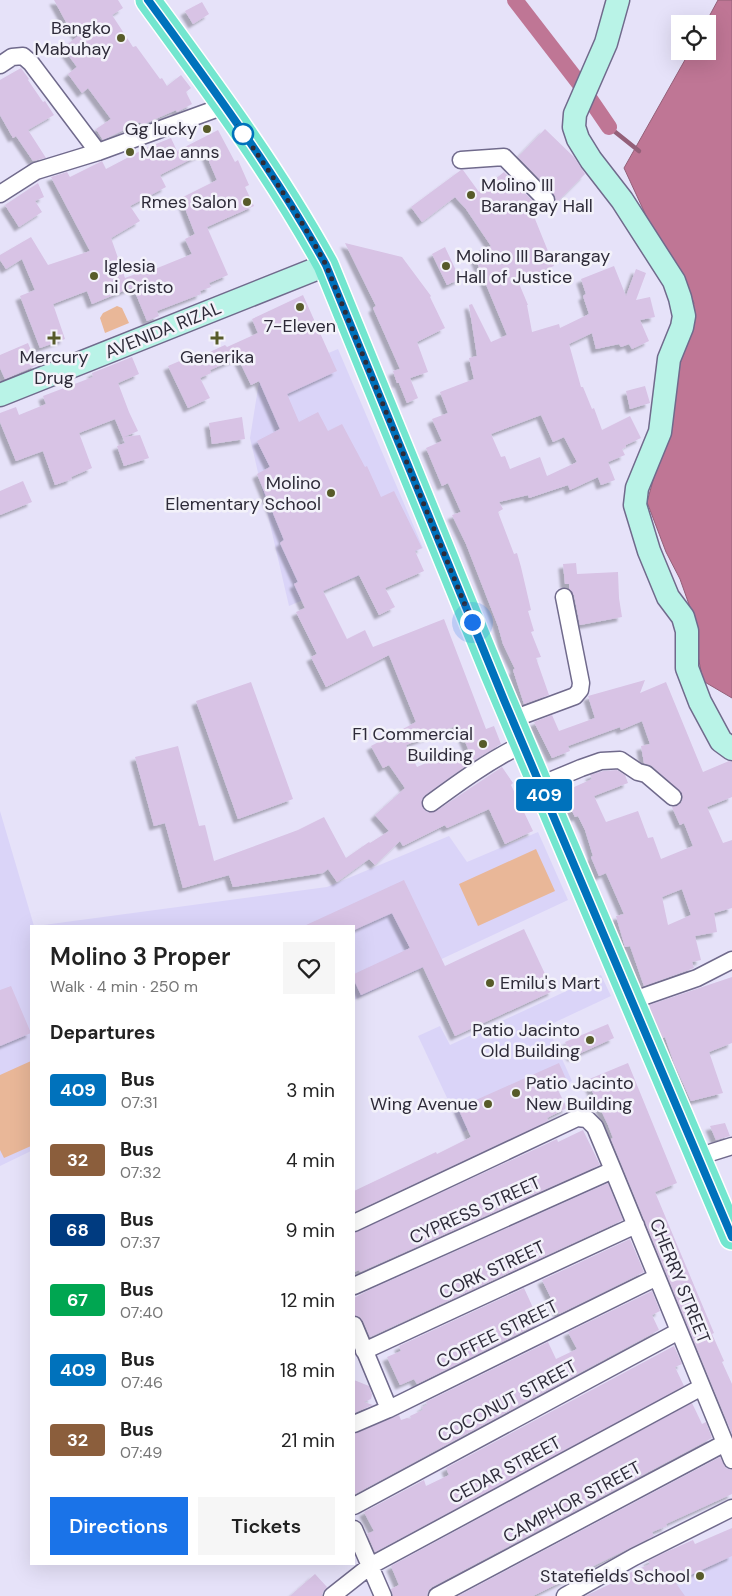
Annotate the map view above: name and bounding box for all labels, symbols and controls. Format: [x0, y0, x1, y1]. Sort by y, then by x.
map controls [671, 15, 716, 60]
button: locate [671, 15, 716, 60]
place label: Bangko Mabuhay [35, 16, 111, 61]
marker: Bangko Mabuhay [115, 32, 127, 44]
place label: Gg lucky [125, 117, 197, 141]
marker: Gg lucky [201, 123, 213, 135]
unlabelled marker [232, 123, 254, 145]
place label: Mae anns [140, 140, 219, 164]
marker: Mae anns [124, 146, 136, 158]
place label: Molino III Barangay Hall [481, 173, 593, 218]
marker: Molino III Barangay Hall [465, 189, 477, 201]
place label: Rmes Salon [141, 190, 237, 214]
marker: Rmes Salon [241, 196, 253, 208]
place label: Molino III Barangay Hall of Justice [456, 244, 610, 289]
place label: Iglesia ni Cristo [104, 254, 173, 299]
marker: Molino III Barangay Hall of Justice [440, 260, 452, 272]
marker: Iglesia ni Cristo [88, 270, 100, 282]
street label: AVENIDA RIZAL [101, 296, 225, 364]
marker: 7-Eleven [294, 301, 306, 313]
place label: 7-Eleven [264, 314, 336, 338]
marker: Mercury Drug [48, 332, 60, 344]
marker: Generika [211, 332, 223, 344]
place label: Mercury Drug [20, 345, 88, 390]
place label: Generika [180, 345, 254, 369]
place label: Molino Elementary School [165, 471, 321, 516]
marker: Molino Elementary School [325, 487, 337, 499]
your location [460, 610, 485, 635]
place label: F1 Commercial Building [352, 722, 473, 767]
marker: F1 Commercial Building [477, 738, 489, 750]
line badge: 409 [515, 779, 573, 811]
text: 409 [526, 783, 562, 807]
text: Molino 3 Proper [50, 941, 231, 972]
button: heart [283, 942, 335, 994]
place label: Emilu's Mart [500, 971, 600, 995]
text: Walk · 4 min · 250 m [50, 976, 198, 997]
marker: Emilu's Mart [484, 977, 496, 989]
place label: Patio Jacinto Old Building [472, 1018, 580, 1063]
text: Departures [50, 1020, 155, 1045]
marker: Patio Jacinto Old Building [584, 1034, 596, 1046]
text: Bus [121, 1067, 155, 1092]
place label: Patio Jacinto New Building [526, 1071, 634, 1116]
text: 409 [60, 1078, 96, 1102]
text: 3 min [286, 1078, 335, 1103]
marker: Patio Jacinto New Building [510, 1087, 522, 1099]
text: 07:31 [121, 1092, 158, 1113]
place label: Wing Avenue [370, 1092, 478, 1116]
marker: Wing Avenue [482, 1098, 494, 1110]
text: Bus [120, 1137, 154, 1162]
text: 32 [67, 1148, 88, 1172]
text: 4 min [286, 1148, 335, 1173]
text: 07:32 [120, 1162, 161, 1183]
street label: CYPRESS STREET [406, 1170, 544, 1250]
text: Bus [120, 1207, 154, 1232]
street label: CHERRY STREET [644, 1215, 716, 1347]
text: 68 [66, 1218, 89, 1242]
text: 9 min [286, 1218, 335, 1243]
text: 07:37 [120, 1232, 160, 1253]
street label: CORK STREET [435, 1235, 549, 1305]
text: Bus [120, 1277, 154, 1302]
text: 67 [67, 1288, 88, 1312]
text: 12 min [281, 1288, 335, 1313]
street label: COFFEE STREET [432, 1294, 562, 1374]
text: 07:40 [120, 1302, 163, 1323]
text: Bus [121, 1347, 155, 1372]
street label: COCONUT STREET [433, 1354, 581, 1448]
text: 409 [60, 1358, 96, 1382]
text: 18 min [280, 1358, 335, 1383]
text: 07:46 [121, 1372, 163, 1393]
text: Bus [120, 1417, 154, 1442]
text: 32 [67, 1428, 88, 1452]
text: 21 min [281, 1428, 335, 1453]
street label: CEDAR STREET [445, 1430, 565, 1510]
text: 07:49 [120, 1442, 162, 1463]
street label: CAMPHOR STREET [499, 1455, 645, 1549]
button: Directions [50, 1497, 188, 1555]
button: Tickets [198, 1497, 335, 1555]
place label: Statefields School [540, 1564, 690, 1588]
marker: Statefields School [694, 1570, 706, 1582]

